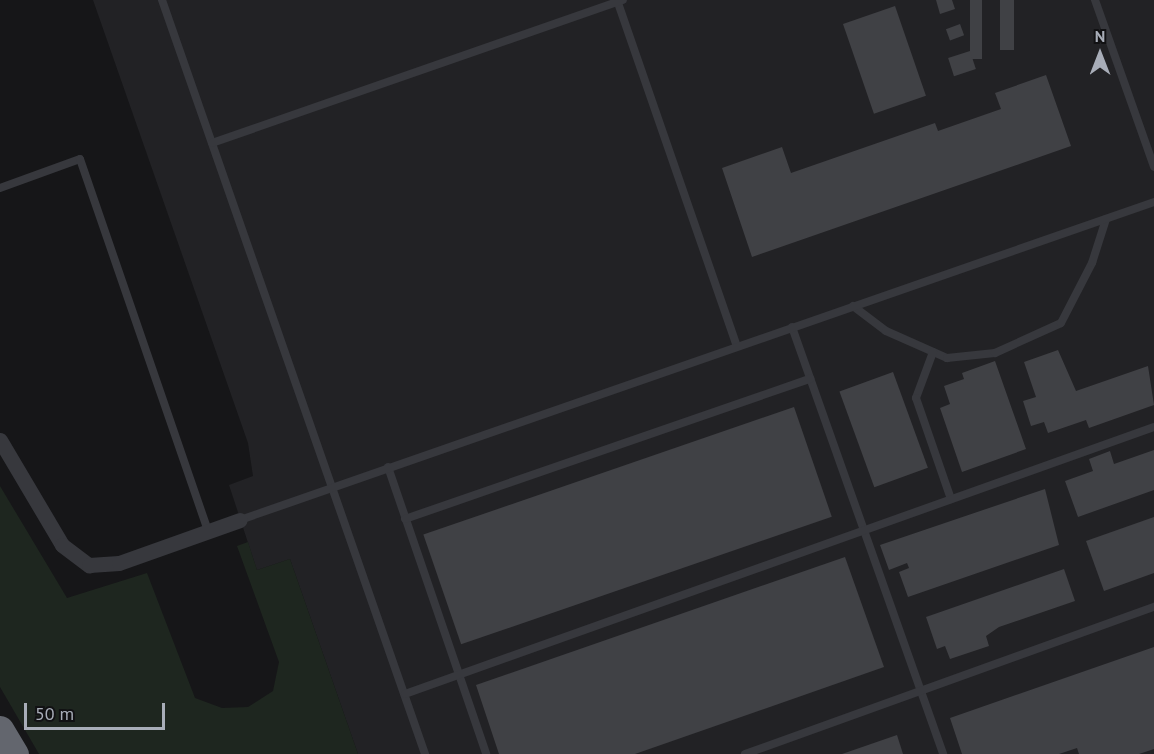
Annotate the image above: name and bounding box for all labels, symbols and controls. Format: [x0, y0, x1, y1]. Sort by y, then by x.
north arrow [1070, 24, 1130, 84]
text: N [1095, 26, 1105, 46]
scale bar [27, 691, 168, 729]
text: 50 m [35, 702, 74, 725]

